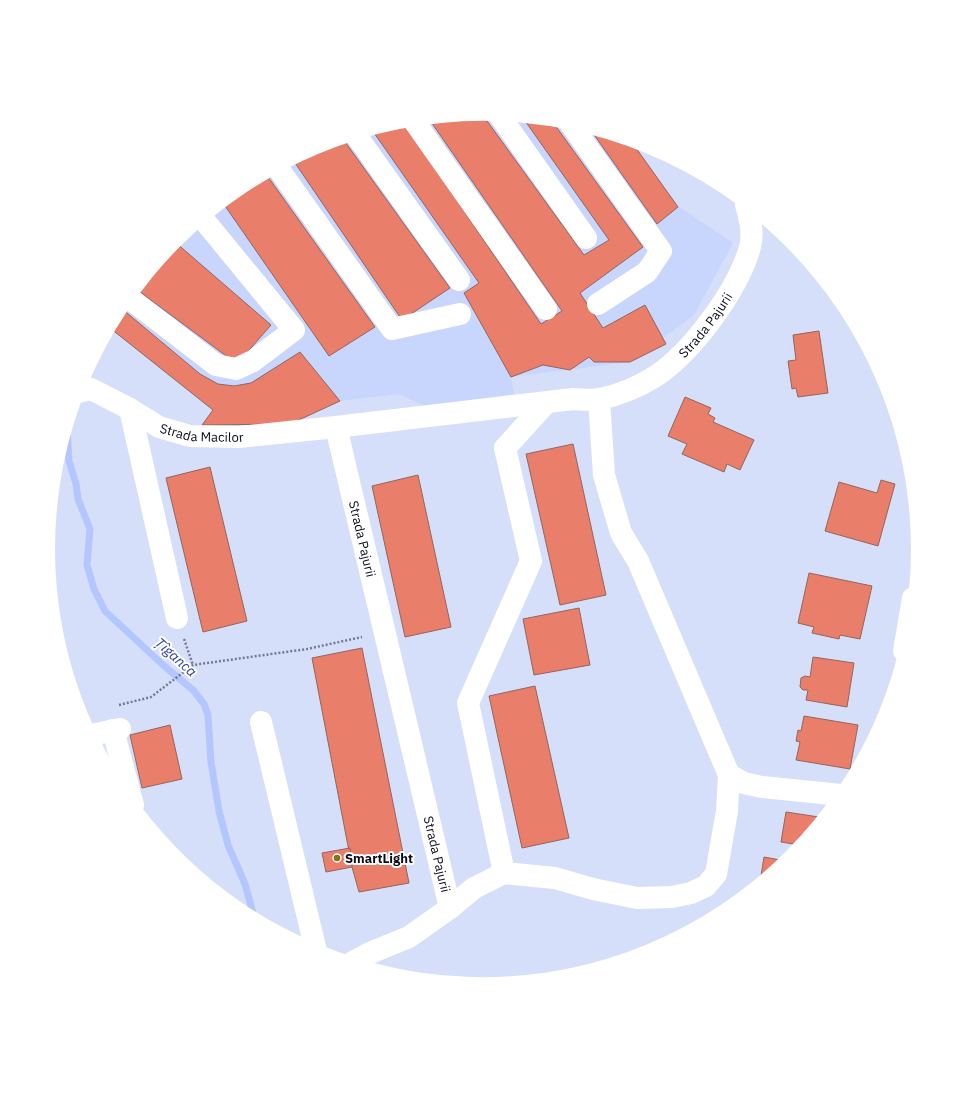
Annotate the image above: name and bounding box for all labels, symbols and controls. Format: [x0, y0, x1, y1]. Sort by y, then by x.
street label: Strada Pajurii [675, 290, 736, 362]
street label: Strada Macilor [158, 420, 245, 446]
street label: Strada Pajurii [345, 499, 379, 579]
water label: Țîganca [151, 634, 201, 680]
street label: Strada Pajurii [419, 814, 454, 894]
place label: SmartLight [345, 850, 413, 867]
marker: SmartLight [332, 853, 342, 863]

